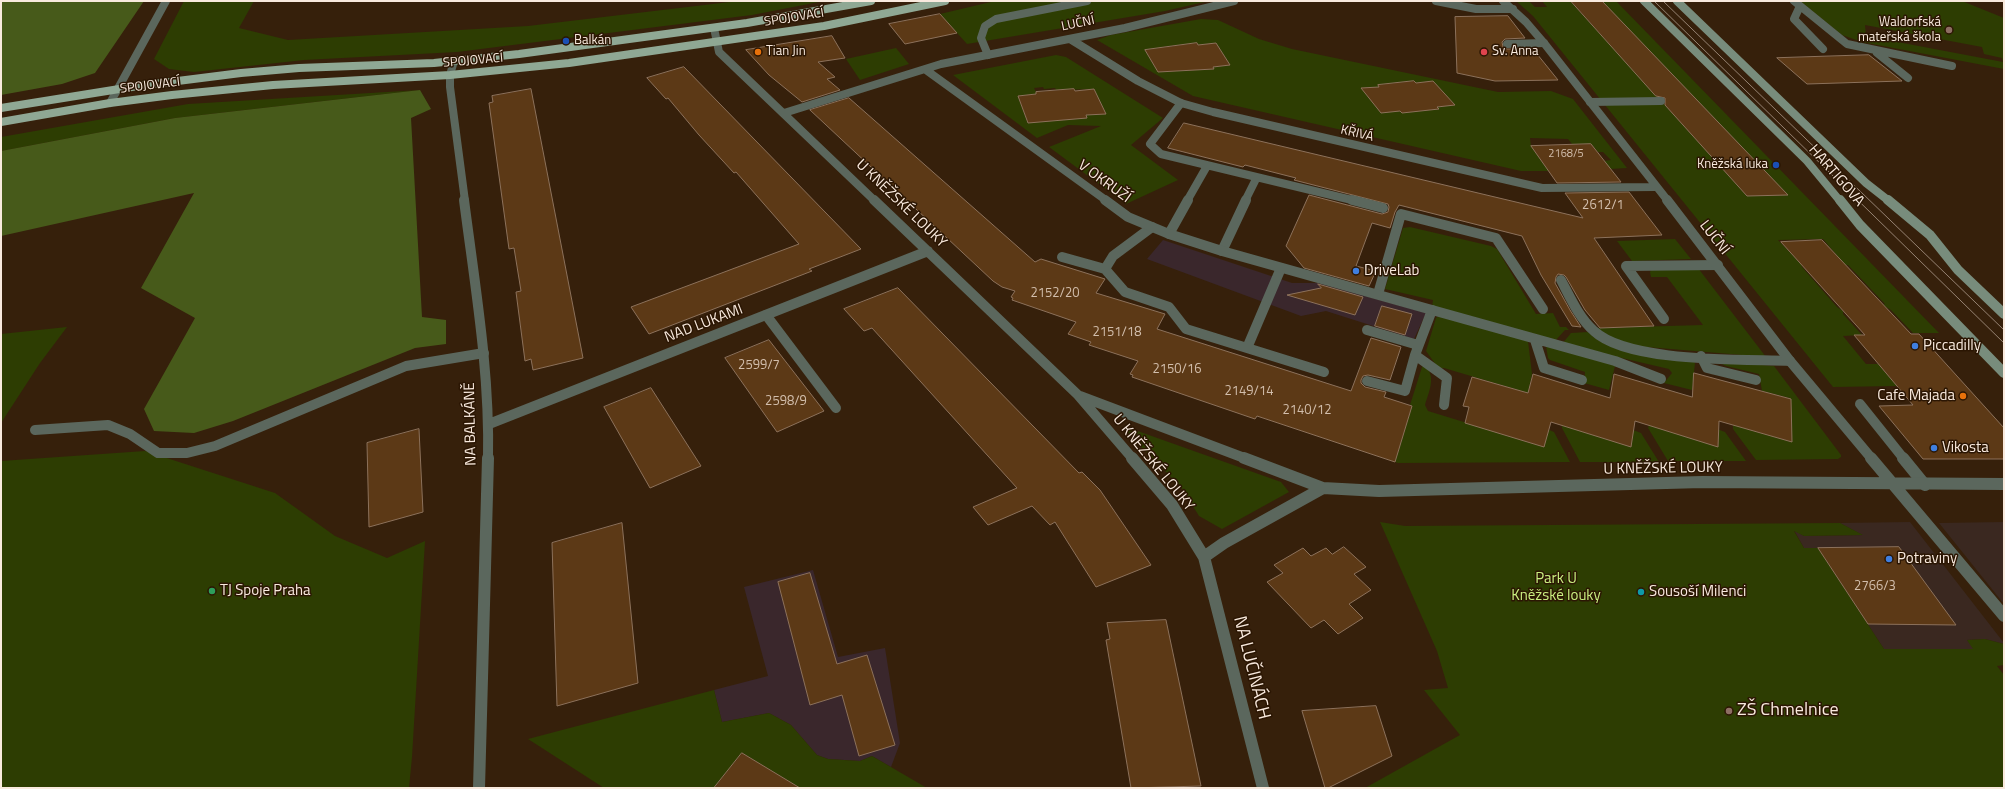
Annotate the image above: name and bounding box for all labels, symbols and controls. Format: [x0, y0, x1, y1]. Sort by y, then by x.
street label: SPOJOVACÍ [763, 6, 825, 30]
street label: LUČNÍ [1060, 13, 1096, 35]
place label: Waldorfská mateřská škola [1858, 15, 1941, 46]
marker: Waldorfská mateřská škola [1944, 25, 1954, 35]
place label: Balkán [574, 33, 611, 49]
marker: Balkán [561, 36, 571, 46]
place label: Tian Jin [766, 44, 806, 60]
place label: Sv. Anna [1492, 44, 1539, 60]
marker: Tian Jin [753, 47, 763, 57]
marker: Sv. Anna [1479, 47, 1489, 57]
street label: SPOJOVACÍ [442, 51, 504, 71]
street label: SPOJOVACÍ [119, 75, 181, 97]
street label: KŘIVÁ [1339, 123, 1375, 145]
street label: HARTIGOVA [1804, 141, 1868, 211]
house number: 2168/5 [1548, 147, 1584, 161]
street label: U KNĚŽSKÉ LOUKY [852, 156, 950, 252]
street label: V OKRUŽÍ [1074, 157, 1134, 207]
place label: Kněžská luka [1697, 157, 1768, 173]
marker: Kněžská luka [1771, 160, 1781, 170]
house number: 2612/1 [1582, 198, 1624, 214]
street label: LUČNÍ [1695, 217, 1733, 259]
place label: DriveLab [1364, 262, 1419, 280]
marker: DriveLab [1351, 266, 1361, 276]
house number: 2152/20 [1030, 286, 1080, 302]
street label: NAD LUKAMI [662, 301, 746, 347]
house number: 2151/18 [1092, 325, 1142, 341]
place label: Piccadilly [1923, 337, 1981, 355]
marker: Piccadilly [1910, 341, 1920, 351]
house number: 2599/7 [738, 358, 780, 374]
house number: 2150/16 [1152, 362, 1202, 378]
street label: NA BALKÁNĚ [461, 382, 481, 466]
house number: 2149/14 [1224, 384, 1274, 400]
place label: Cafe Majada [1877, 387, 1955, 405]
marker: Cafe Majada [1958, 391, 1968, 401]
house number: 2598/9 [765, 394, 807, 410]
house number: 2140/12 [1282, 403, 1332, 419]
street label: U KNĚŽSKÉ LOUKY [1108, 411, 1198, 515]
place label: Vikosta [1942, 439, 1989, 457]
marker: Vikosta [1929, 443, 1939, 453]
street label: U KNĚŽSKÉ LOUKY [1603, 459, 1723, 479]
place label: Potraviny [1897, 550, 1957, 568]
marker: Potraviny [1884, 554, 1894, 564]
park label: Park U Kněžské louky [1511, 570, 1601, 605]
house number: 2766/3 [1854, 579, 1896, 595]
place label: TJ Spoje Praha [220, 582, 310, 600]
place label: Sousoší Milenci [1649, 583, 1746, 601]
marker: TJ Spoje Praha [207, 586, 217, 596]
marker: Sousoší Milenci [1636, 587, 1646, 597]
street label: NA LUČINÁCH [1228, 614, 1274, 722]
place label: ZŠ Chmelnice [1737, 700, 1839, 722]
marker: ZŠ Chmelnice [1724, 706, 1734, 716]

